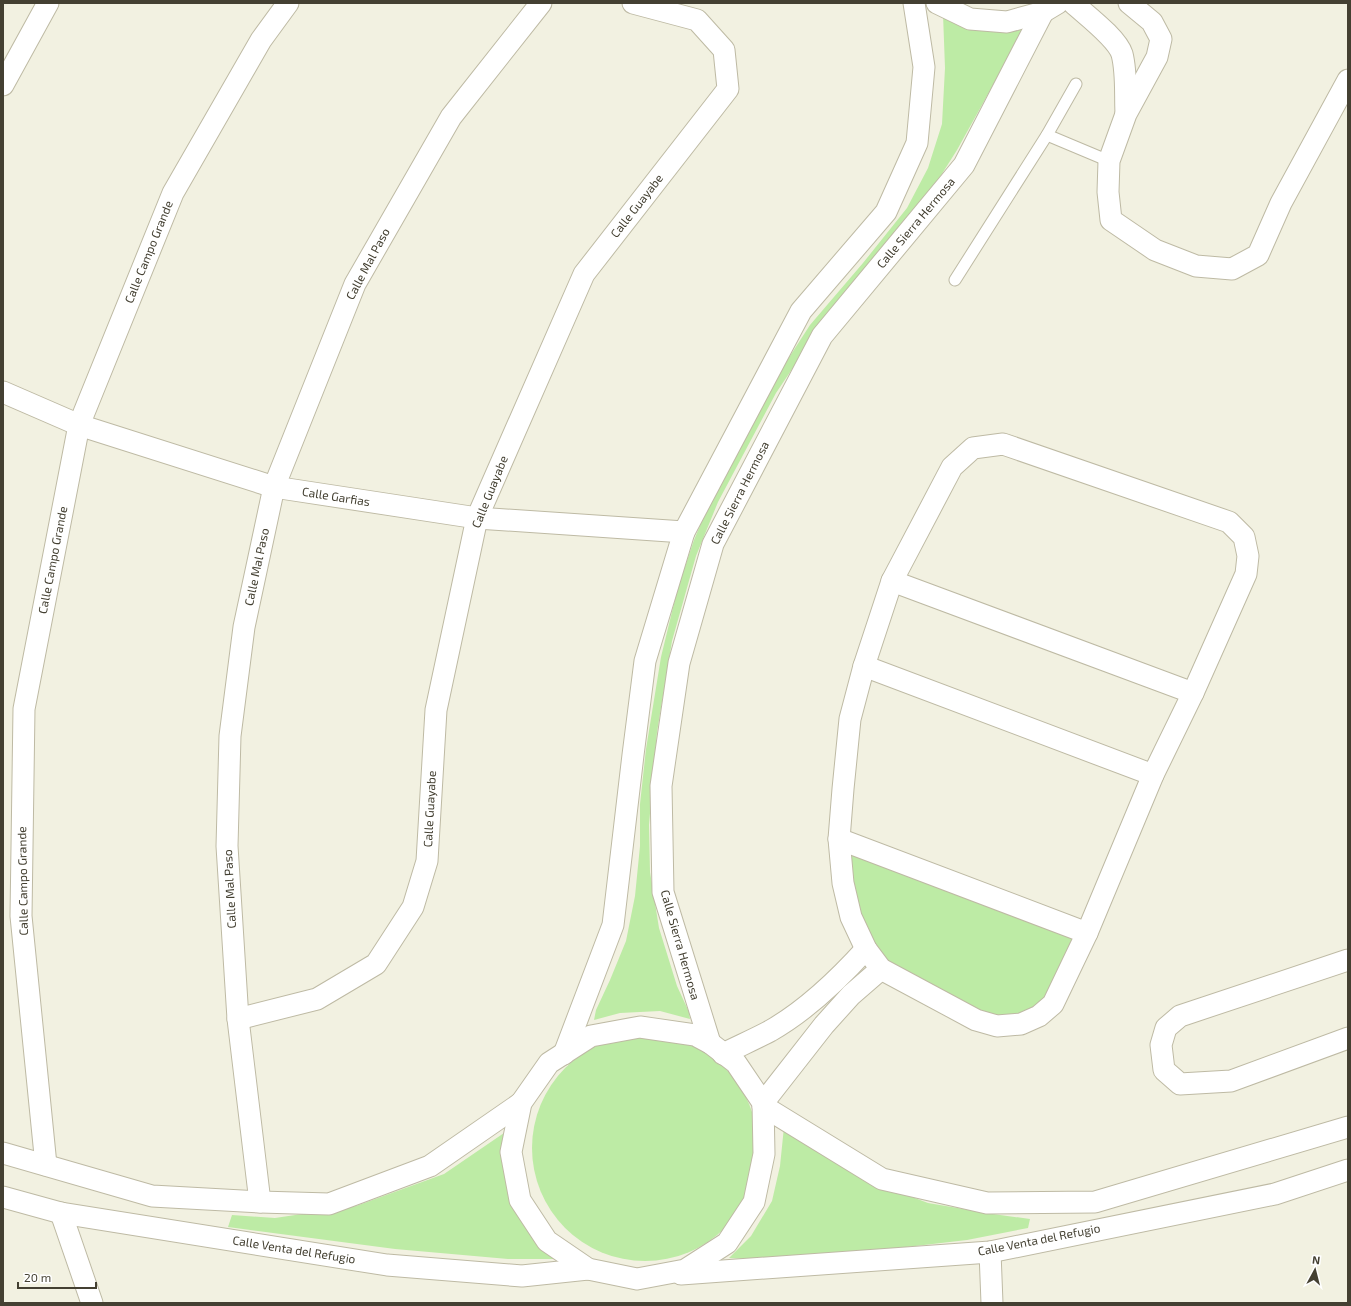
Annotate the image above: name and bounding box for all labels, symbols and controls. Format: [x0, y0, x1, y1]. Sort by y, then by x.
street label: Calle Guayabe [607, 171, 665, 240]
street label: Calle Sierra Hermosa [873, 174, 957, 271]
street label: Calle Campo Grande [121, 198, 175, 305]
street label: Calle Mal Paso [342, 225, 392, 302]
street label: Calle Sierra Hermosa [707, 439, 771, 547]
street label: Calle Guayabe [468, 453, 510, 530]
street label: Calle Garfias [301, 484, 371, 508]
street label: Calle Campo Grande [35, 505, 69, 615]
street label: Calle Mal Paso [241, 526, 271, 607]
street label: Calle Guayabe [420, 770, 438, 848]
street label: Calle Campo Grande [14, 826, 30, 936]
street label: Calle Mal Paso [220, 849, 238, 929]
street label: Calle Sierra Hermosa [659, 888, 703, 1001]
street label: Calle Venta del Refugio [976, 1220, 1101, 1258]
street label: Calle Venta del Refugio [232, 1232, 357, 1266]
north arrow [1295, 1250, 1335, 1290]
text: N [1312, 1253, 1321, 1267]
scale bar [18, 1264, 96, 1290]
text: 20 m [24, 1270, 51, 1284]

